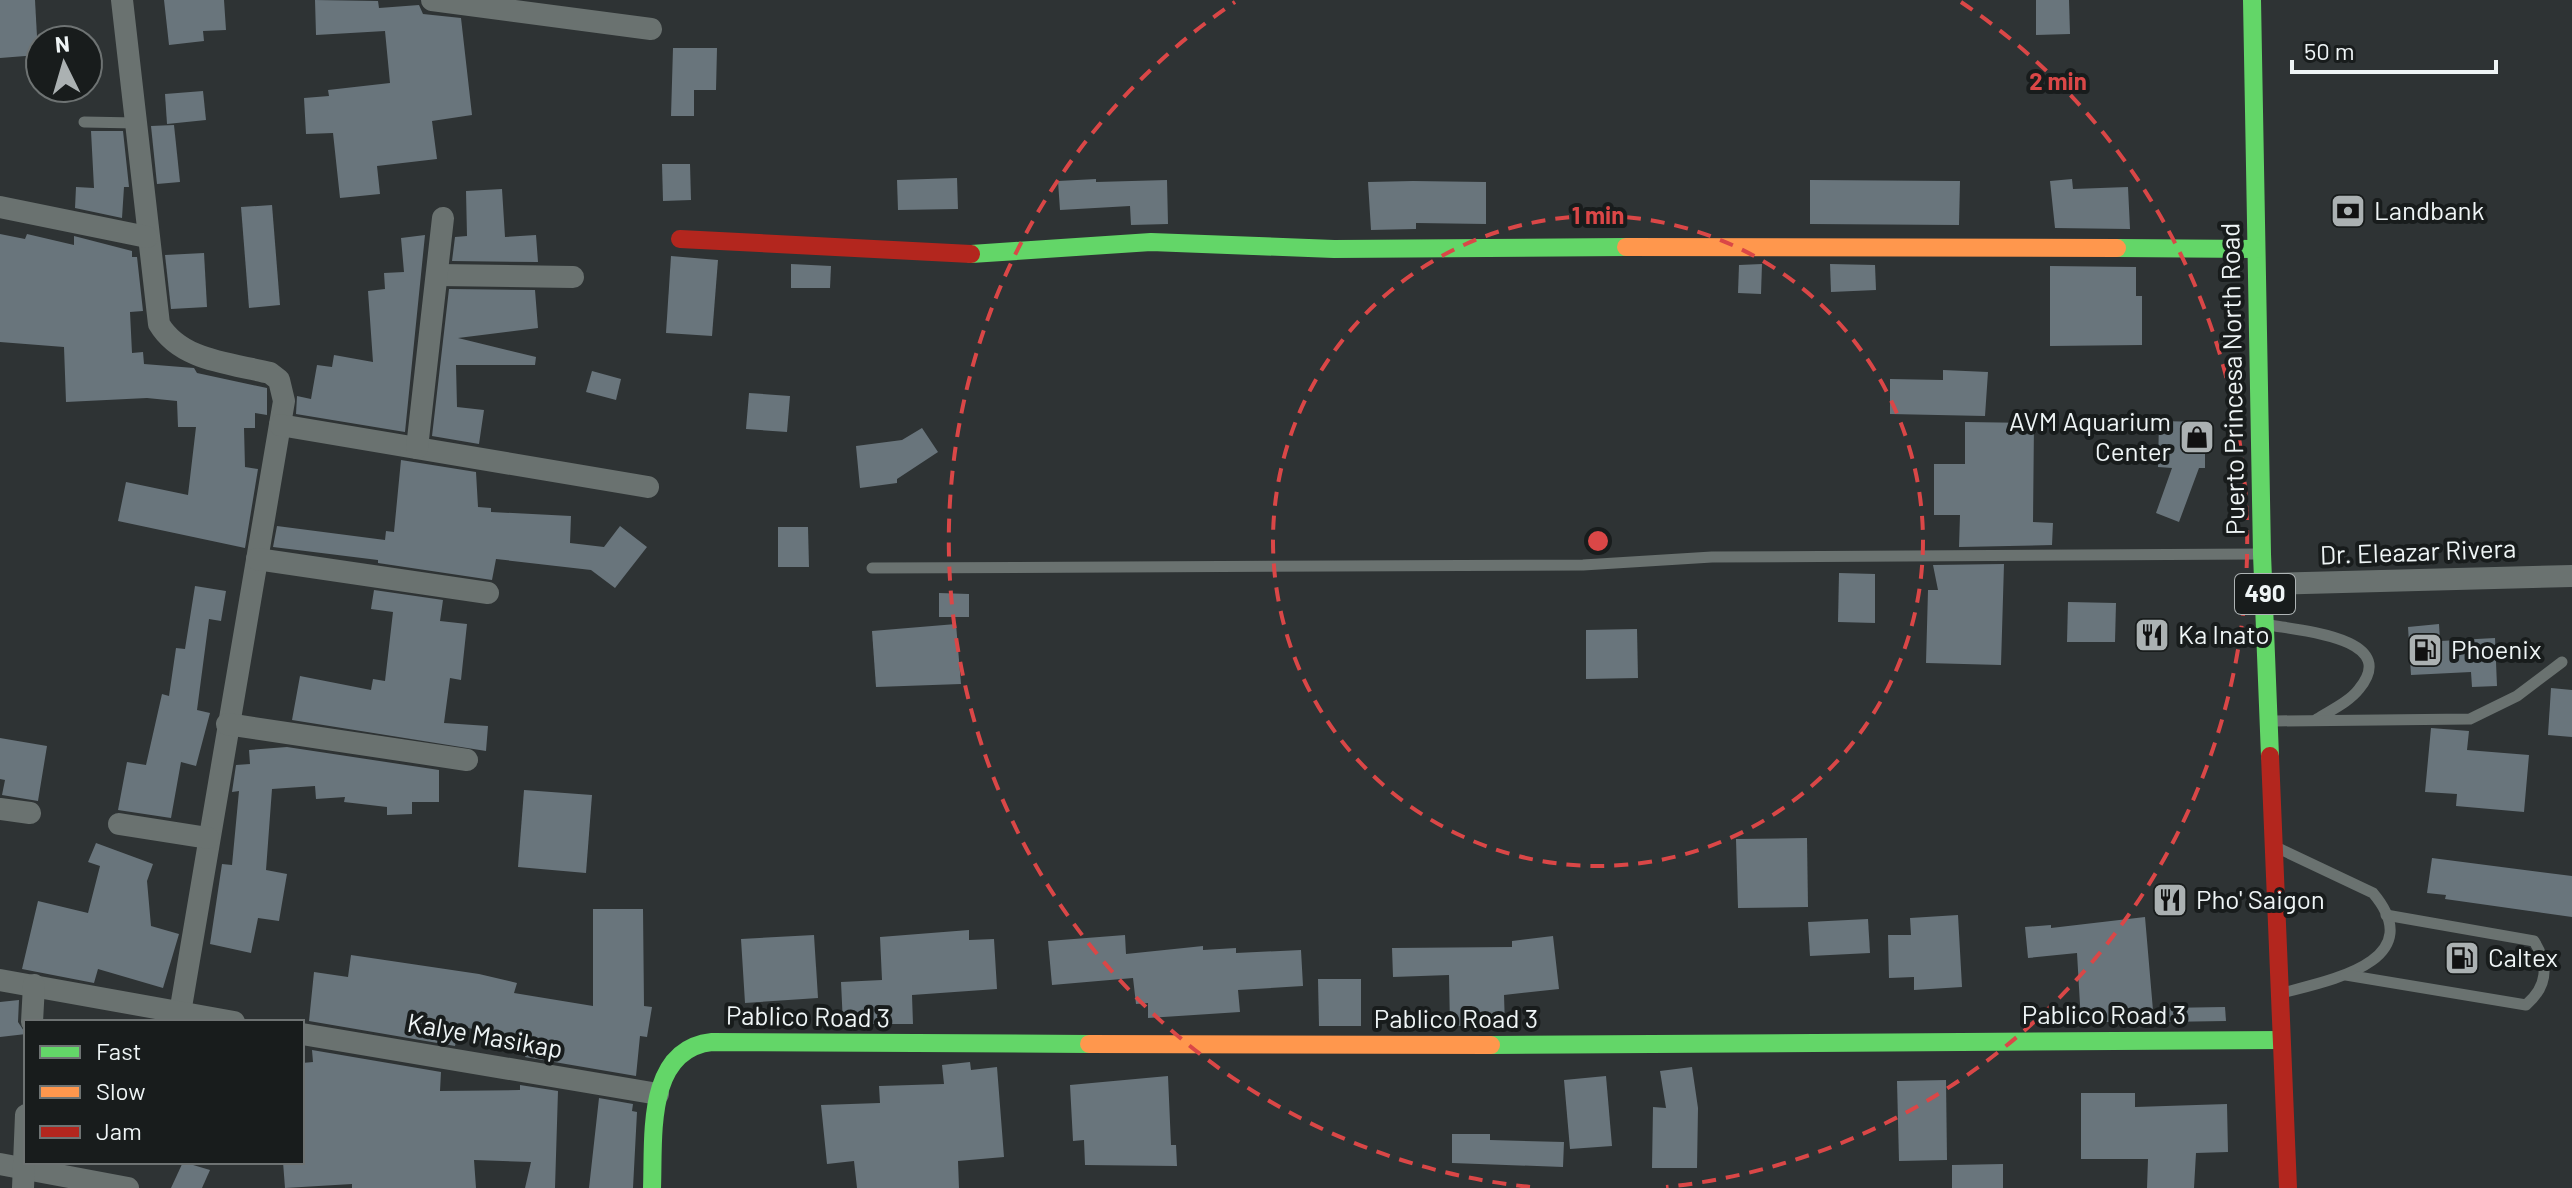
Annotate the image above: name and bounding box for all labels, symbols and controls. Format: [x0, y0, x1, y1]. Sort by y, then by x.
north arrow [24, 24, 104, 104]
scale bar [2292, 24, 2496, 74]
text: N [54, 29, 71, 57]
text: 50 m [2304, 36, 2355, 65]
text: 2 min [2029, 66, 2087, 95]
bank icon: Landbank [2329, 192, 2367, 230]
place label: Landbank [2374, 194, 2485, 225]
text: 1 min [1572, 200, 1624, 229]
street label: Puerto Princesa North Road [2213, 222, 2250, 536]
place label: AVM Aquarium Center [2009, 405, 2172, 466]
shop icon: AVM Aquarium Center [2178, 418, 2216, 456]
centre of rings [1584, 527, 1612, 555]
street label: Dr. Eleazar Rivera [2319, 532, 2517, 569]
road number: 490 [2235, 574, 2295, 614]
restaurant icon: Ka Inato [2133, 616, 2171, 654]
place label: Ka Inato [2178, 618, 2270, 649]
fuel station icon: Phoenix [2406, 631, 2444, 669]
place label: Phoenix [2451, 633, 2541, 664]
restaurant icon: Pho' Saigon [2151, 881, 2189, 919]
place label: Pho' Saigon [2196, 883, 2325, 914]
fuel station icon: Caltex [2443, 939, 2481, 977]
place label: Caltex [2488, 941, 2558, 972]
street label: Pablico Road 3 [2022, 998, 2186, 1029]
street label: Pablico Road 3 [726, 999, 890, 1032]
street label: Pablico Road 3 [1374, 1002, 1538, 1033]
street label: Kalye Masikap [405, 1006, 565, 1063]
legend [24, 1020, 304, 1164]
text: Fast [96, 1036, 141, 1065]
text: Slow [96, 1076, 145, 1105]
text: Jam [96, 1116, 142, 1145]

